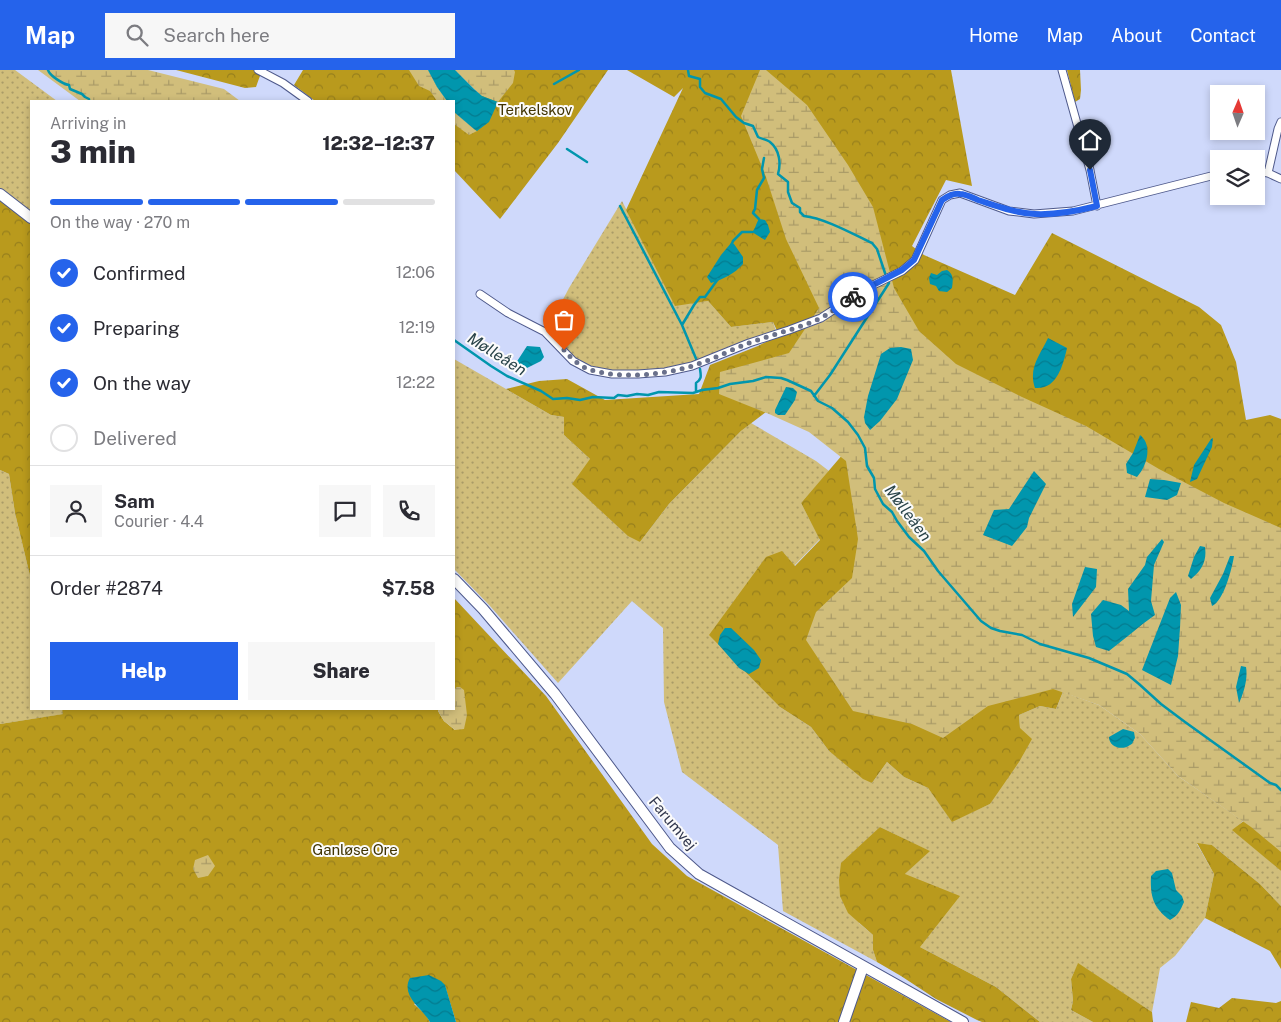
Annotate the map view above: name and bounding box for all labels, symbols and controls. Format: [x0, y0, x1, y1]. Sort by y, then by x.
search box [105, 13, 455, 58]
text: Map [25, 21, 75, 49]
icon: search [123, 21, 151, 49]
text: Search here [163, 24, 270, 46]
text: Home [969, 25, 1019, 46]
text: Map [1047, 25, 1083, 46]
text: About [1111, 25, 1162, 46]
text: Contact [1190, 25, 1256, 46]
north arrow [1210, 85, 1265, 140]
map controls [1210, 85, 1265, 205]
park label: Terkelskov [498, 101, 573, 118]
text: Arriving in [50, 114, 126, 133]
pin [1069, 119, 1111, 170]
icon: home [1076, 126, 1104, 154]
text: 12:32–12:37 [322, 132, 435, 154]
text: 3 min [50, 133, 136, 170]
button: layers [1210, 150, 1265, 205]
text: On the way · 270 m [50, 213, 190, 232]
icon: check [50, 259, 78, 287]
text: Confirmed [93, 262, 186, 284]
text: 12:06 [396, 263, 435, 282]
courier [828, 272, 878, 322]
icon: bike [839, 283, 867, 311]
pin [543, 299, 585, 350]
icon: bag [550, 306, 578, 334]
icon: check [50, 314, 78, 342]
text: Preparing [93, 317, 180, 339]
text: 12:19 [399, 318, 435, 337]
water label: Mølleåen [464, 328, 530, 380]
icon: check [50, 369, 78, 397]
text: On the way [93, 372, 191, 394]
text: 12:22 [396, 373, 435, 392]
text: Delivered [93, 427, 177, 449]
water label: Mølleåen [881, 481, 935, 545]
button: person [50, 485, 102, 537]
button: chat [319, 485, 371, 537]
button: phone [383, 485, 435, 537]
text: Sam [114, 490, 155, 512]
text: Courier · 4.4 [114, 512, 204, 531]
text: Order #2874 [50, 577, 163, 599]
text: $7.58 [382, 577, 435, 599]
button: Help [50, 642, 238, 700]
button: Share [248, 642, 435, 700]
street label: Farumvej [646, 793, 700, 853]
park label: Ganløse Ore [312, 841, 398, 858]

